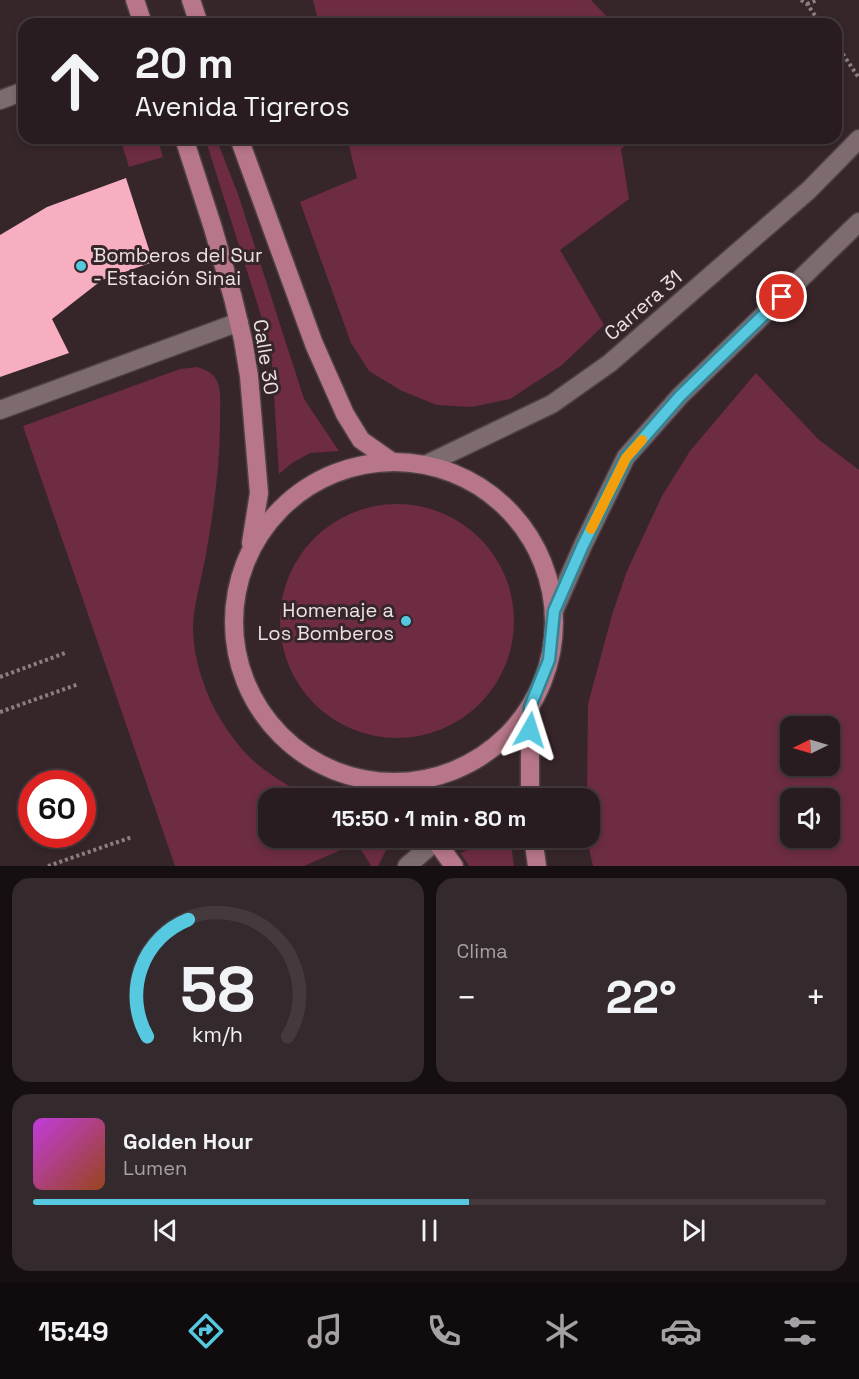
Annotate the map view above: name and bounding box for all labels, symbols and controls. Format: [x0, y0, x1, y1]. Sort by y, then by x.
text: 20 m [135, 37, 234, 90]
icon: ahead [36, 42, 114, 120]
text: Avenida Tigreros [135, 89, 350, 124]
place label: Bomberos del Sur - Estación Sinai [93, 242, 263, 291]
marker: Bomberos del Sur - Estación Sinai [74, 259, 88, 273]
street label: Carrera 31 [599, 264, 687, 346]
pin [756, 271, 807, 322]
icon: arrive [765, 280, 798, 313]
street label: Calle 30 [247, 317, 285, 397]
place label: Homenaje a Los Bomberos [258, 597, 394, 646]
marker: Homenaje a Los Bomberos [399, 614, 413, 628]
position arrow [498, 698, 562, 762]
north arrow [780, 716, 840, 776]
map controls [780, 716, 840, 848]
speed limit sign: 60 [18, 770, 96, 848]
button: sound [780, 788, 840, 848]
text: 15:50 · 1 min · 80 m [332, 804, 526, 832]
text: Clima [457, 938, 508, 964]
text: 58 [180, 950, 255, 1029]
text: 22° [606, 969, 677, 1026]
text: − [457, 977, 477, 1019]
text: + [806, 977, 826, 1019]
text: km/h [192, 1021, 243, 1048]
text: Golden Hour [123, 1127, 253, 1155]
text: Lumen [123, 1155, 187, 1181]
icon: previous [149, 1214, 182, 1247]
icon: pause [413, 1214, 446, 1247]
icon: next [677, 1214, 710, 1247]
icon: directions [185, 1310, 227, 1352]
icon: music [304, 1310, 346, 1352]
icon: phone [423, 1310, 465, 1352]
icon: climate [541, 1310, 583, 1352]
icon: car [660, 1310, 702, 1352]
icon: filters [779, 1310, 821, 1352]
text: 15:49 [38, 1314, 109, 1349]

